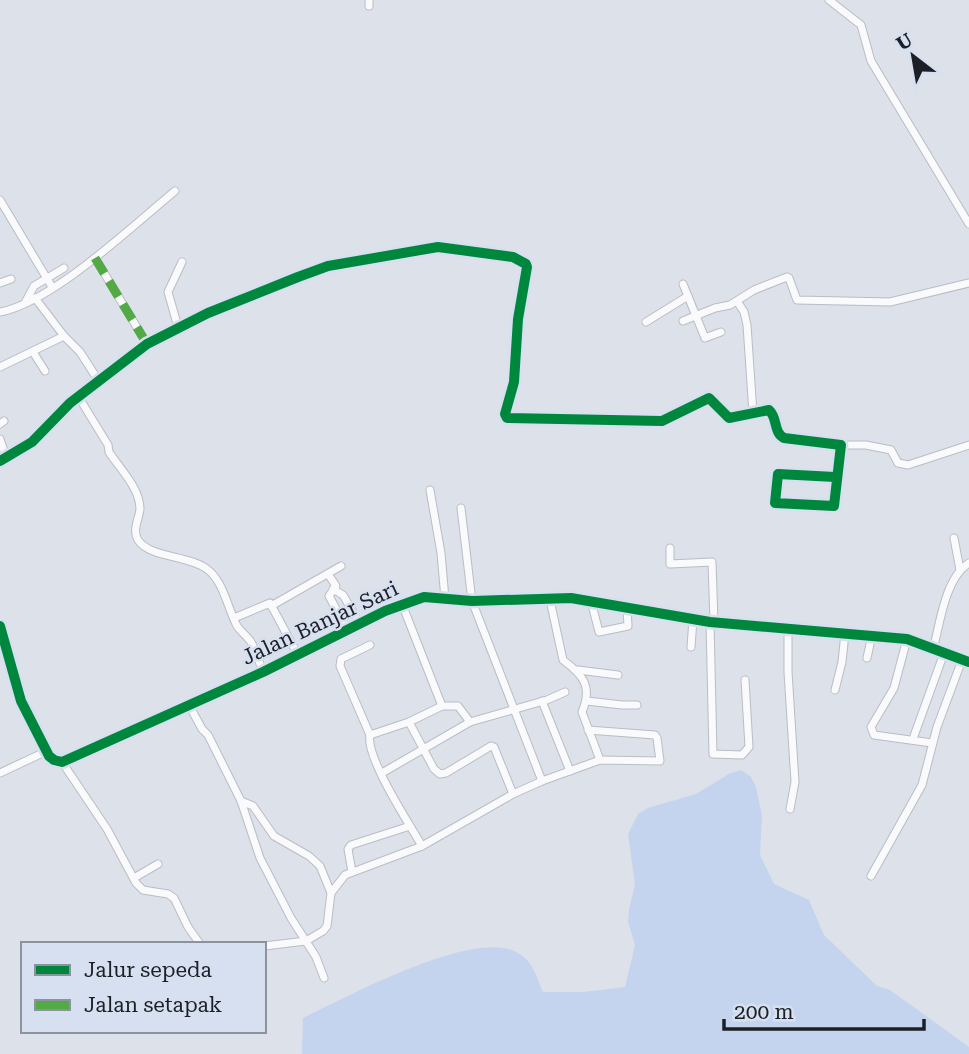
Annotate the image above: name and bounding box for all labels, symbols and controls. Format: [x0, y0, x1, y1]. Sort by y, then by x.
north arrow [878, 21, 948, 91]
text: U [892, 28, 917, 55]
street label: Jalan Banjar Sari [238, 576, 402, 670]
legend [21, 942, 266, 1033]
text: Jalur sepeda [84, 958, 212, 982]
scale bar [724, 988, 923, 1032]
text: Jalan setapak [84, 993, 222, 1017]
text: 200 m [734, 1000, 794, 1024]

